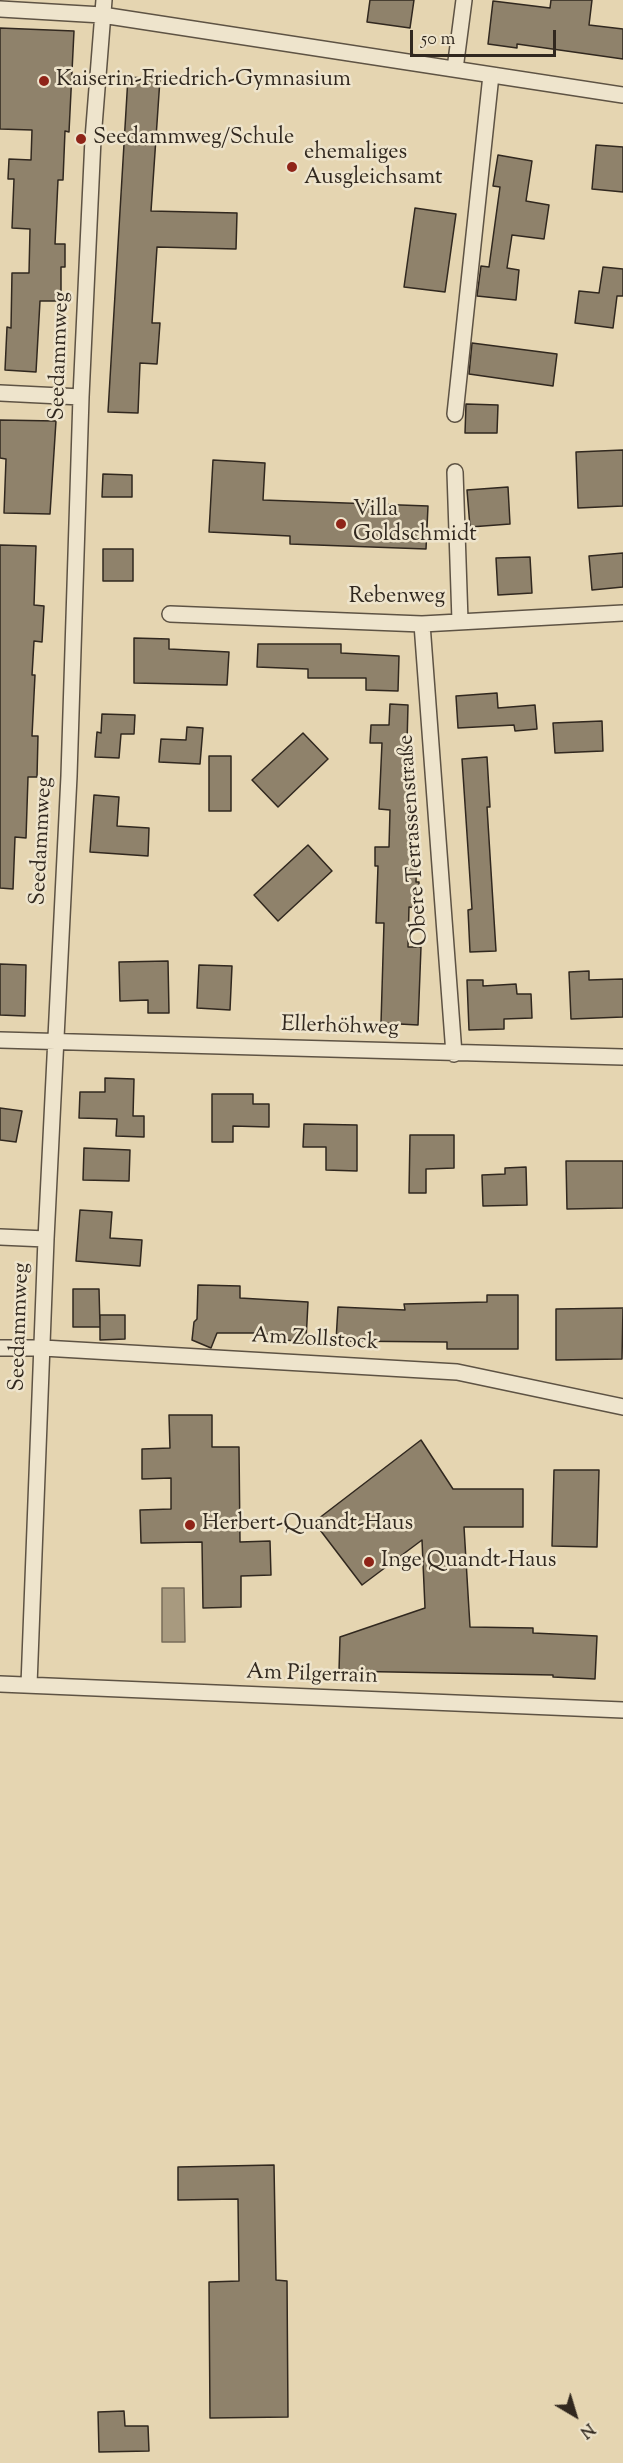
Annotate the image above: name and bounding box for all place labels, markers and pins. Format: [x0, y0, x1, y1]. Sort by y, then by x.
place label: Kaiserin-Friedrich-Gymnasium [56, 68, 351, 94]
marker: Kaiserin-Friedrich-Gymnasium [37, 74, 51, 88]
place label: Seedammweg/Schule [93, 126, 294, 152]
marker: Seedammweg/Schule [74, 132, 88, 146]
place label: ehemaliges Ausgleichsamt [304, 141, 443, 192]
marker: ehemaliges Ausgleichsamt [285, 160, 299, 174]
place label: Villa Goldschmidt [353, 498, 477, 550]
marker: Villa Goldschmidt [334, 517, 348, 531]
place label: Herbert-Quandt-Haus [202, 1512, 413, 1538]
marker: Herbert-Quandt-Haus [183, 1518, 197, 1532]
place label: Inge Quandt-Haus [381, 1549, 556, 1575]
marker: Inge Quandt-Haus [362, 1555, 376, 1569]

